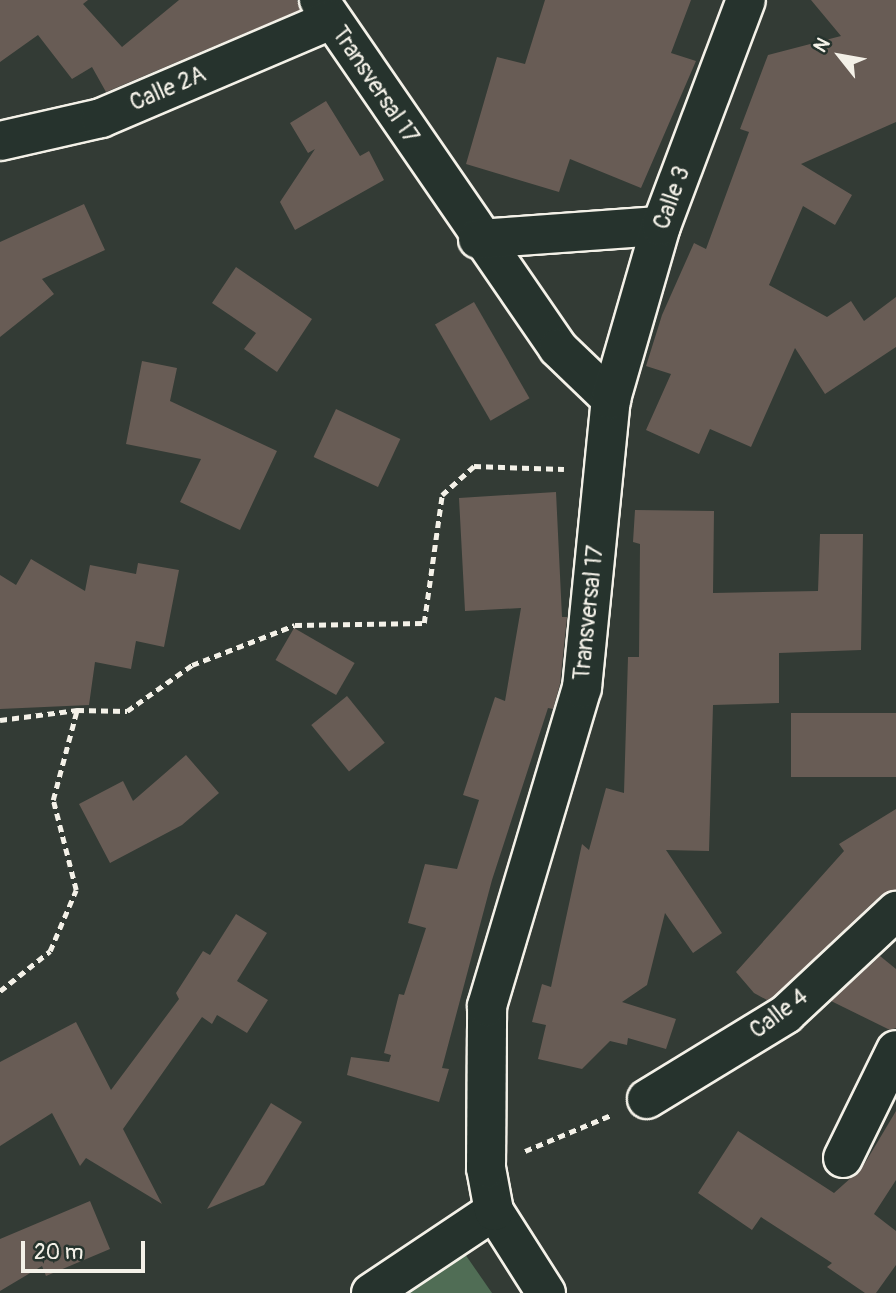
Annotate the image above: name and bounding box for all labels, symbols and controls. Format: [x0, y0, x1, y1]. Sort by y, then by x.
street label: Transversal 17 [326, 21, 424, 149]
north arrow [805, 21, 875, 91]
text: N [808, 33, 836, 57]
street label: Calle 2A [126, 61, 210, 117]
street label: Calle 3 [648, 163, 696, 233]
street label: Transversal 17 [568, 544, 610, 682]
street label: Calle 4 [745, 983, 813, 1045]
scale bar [24, 1226, 149, 1270]
text: 20 m [34, 1239, 83, 1266]

